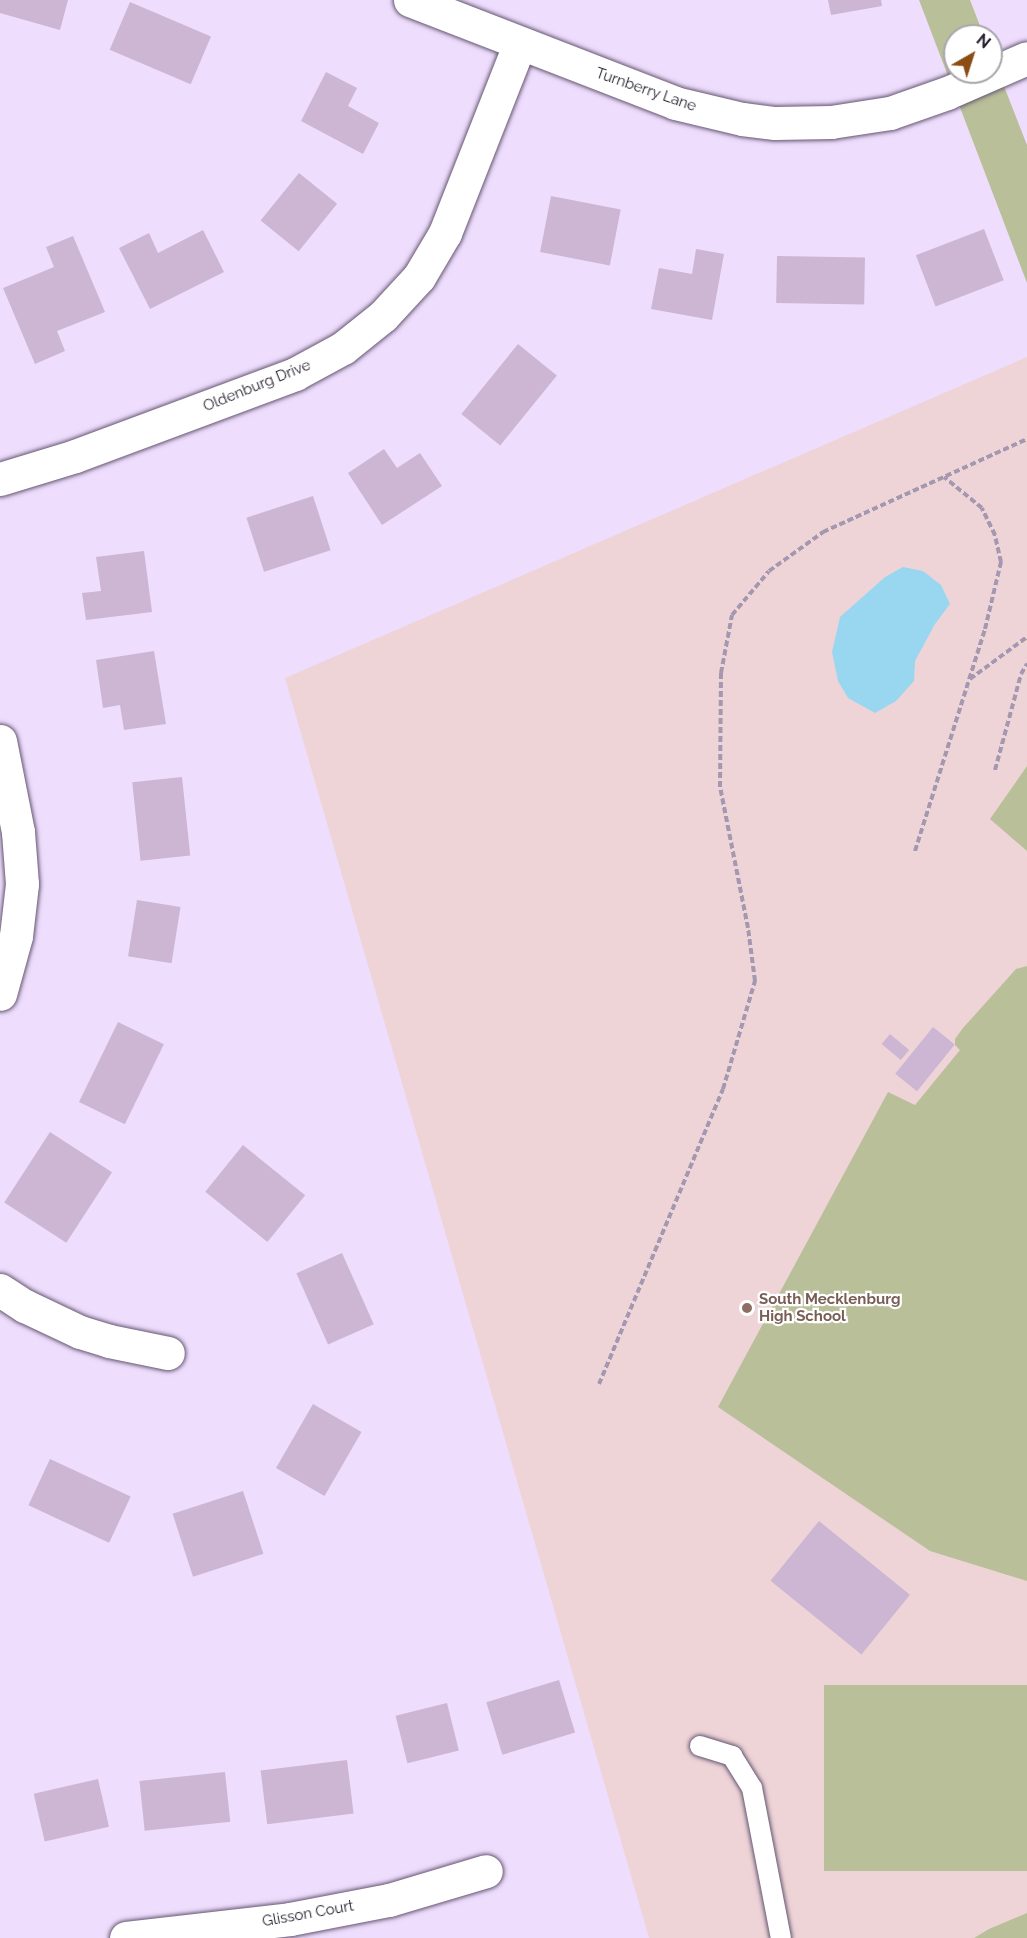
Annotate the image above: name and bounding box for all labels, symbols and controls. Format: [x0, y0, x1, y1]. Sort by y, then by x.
north arrow [943, 24, 1003, 84]
text: N [973, 30, 994, 52]
street label: Turnberry Lane [593, 64, 699, 116]
street label: Oldenburg Drive [201, 356, 313, 416]
place label: South Mecklenburg High School [759, 1290, 900, 1325]
marker: South Mecklenburg High School [740, 1301, 754, 1315]
street label: Glisson Court [261, 1897, 355, 1931]

